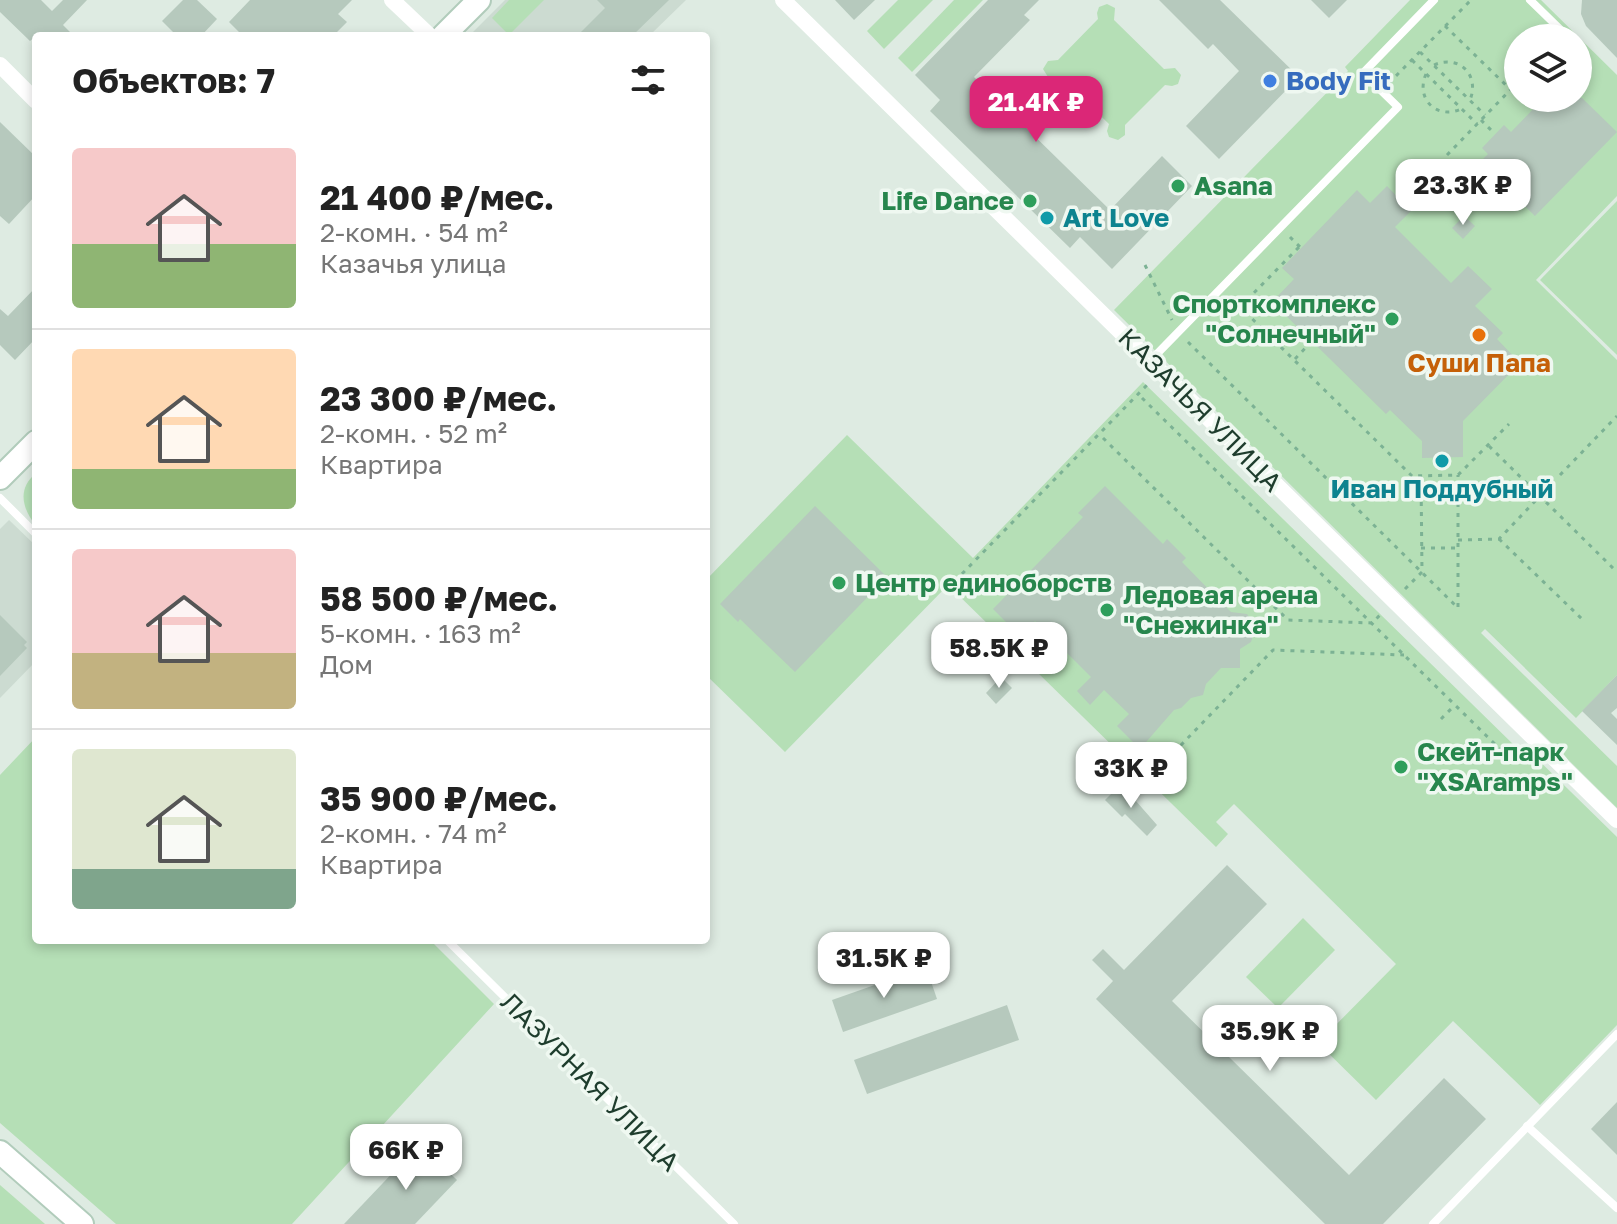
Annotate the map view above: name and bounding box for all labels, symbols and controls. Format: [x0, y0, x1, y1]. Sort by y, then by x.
map controls [1504, 24, 1592, 112]
button: layers [1504, 24, 1592, 112]
icon: filters [626, 58, 670, 102]
text: Объектов: 7 [72, 60, 275, 100]
place label: Body Fit [1286, 65, 1391, 96]
marker: Body Fit [1261, 72, 1279, 90]
pin: 21.4K ₽ [962, 76, 1110, 144]
text: 21.4K ₽ [988, 86, 1084, 117]
pin: 23.3K ₽ [1389, 159, 1537, 227]
text: 23.3K ₽ [1414, 169, 1512, 200]
place label: Asana [1194, 170, 1273, 201]
text: 21 400 ₽/мес. [320, 177, 554, 217]
marker: Asana [1169, 177, 1187, 195]
icon: home [136, 180, 232, 276]
place label: Life Dance [881, 185, 1014, 216]
marker: Life Dance [1021, 192, 1039, 210]
place label: Art Love [1063, 202, 1169, 233]
marker: Art Love [1038, 209, 1056, 227]
text: 2-комн. · 54 m² [320, 217, 508, 248]
text: Казачья улица [320, 248, 507, 279]
place label: Спорткомплекс "Солнечный" [1172, 288, 1376, 349]
marker: Спорткомплекс "Солнечный" [1383, 310, 1401, 328]
street label: КАЗАЧЬЯ УЛИЦА [1112, 321, 1289, 498]
marker: Суши Папа [1470, 326, 1488, 344]
place label: Суши Папа [1407, 347, 1551, 378]
text: 23 300 ₽/мес. [320, 378, 557, 418]
icon: home [136, 381, 232, 477]
text: 2-комн. · 52 m² [320, 418, 507, 449]
text: Квартира [320, 449, 443, 480]
marker: Иван Поддубный [1433, 452, 1451, 470]
place label: Иван Поддубный [1331, 473, 1553, 504]
place label: Центр единоборств [855, 567, 1112, 598]
marker: Центр единоборств [830, 574, 848, 592]
text: 58 500 ₽/мес. [320, 578, 558, 618]
place label: Ледовая арена "Снежинка" [1123, 579, 1318, 640]
icon: home [136, 581, 232, 677]
marker: Ледовая арена "Снежинка" [1098, 601, 1116, 619]
text: 5-комн. · 163 m² [320, 618, 521, 649]
pin: 58.5K ₽ [925, 622, 1073, 690]
text: 58.5K ₽ [949, 632, 1049, 663]
text: Дом [320, 649, 373, 680]
place label: Скейт-парк "XSAramps" [1417, 736, 1573, 797]
pin: 33K ₽ [1075, 742, 1187, 810]
text: 33K ₽ [1094, 752, 1168, 783]
marker: Скейт-парк "XSAramps" [1392, 758, 1410, 776]
text: 35 900 ₽/мес. [320, 778, 558, 818]
icon: home [136, 781, 232, 877]
text: 2-комн. · 74 m² [320, 818, 507, 849]
text: Квартира [320, 849, 443, 880]
pin: 31.5K ₽ [810, 932, 958, 1000]
text: 31.5K ₽ [836, 942, 932, 973]
street label: ЛАЗУРНАЯ УЛИЦА [495, 986, 686, 1177]
pin: 35.9K ₽ [1196, 1005, 1344, 1073]
text: 35.9K ₽ [1220, 1015, 1320, 1046]
pin: 66K ₽ [350, 1124, 462, 1192]
text: 66K ₽ [368, 1134, 444, 1165]

